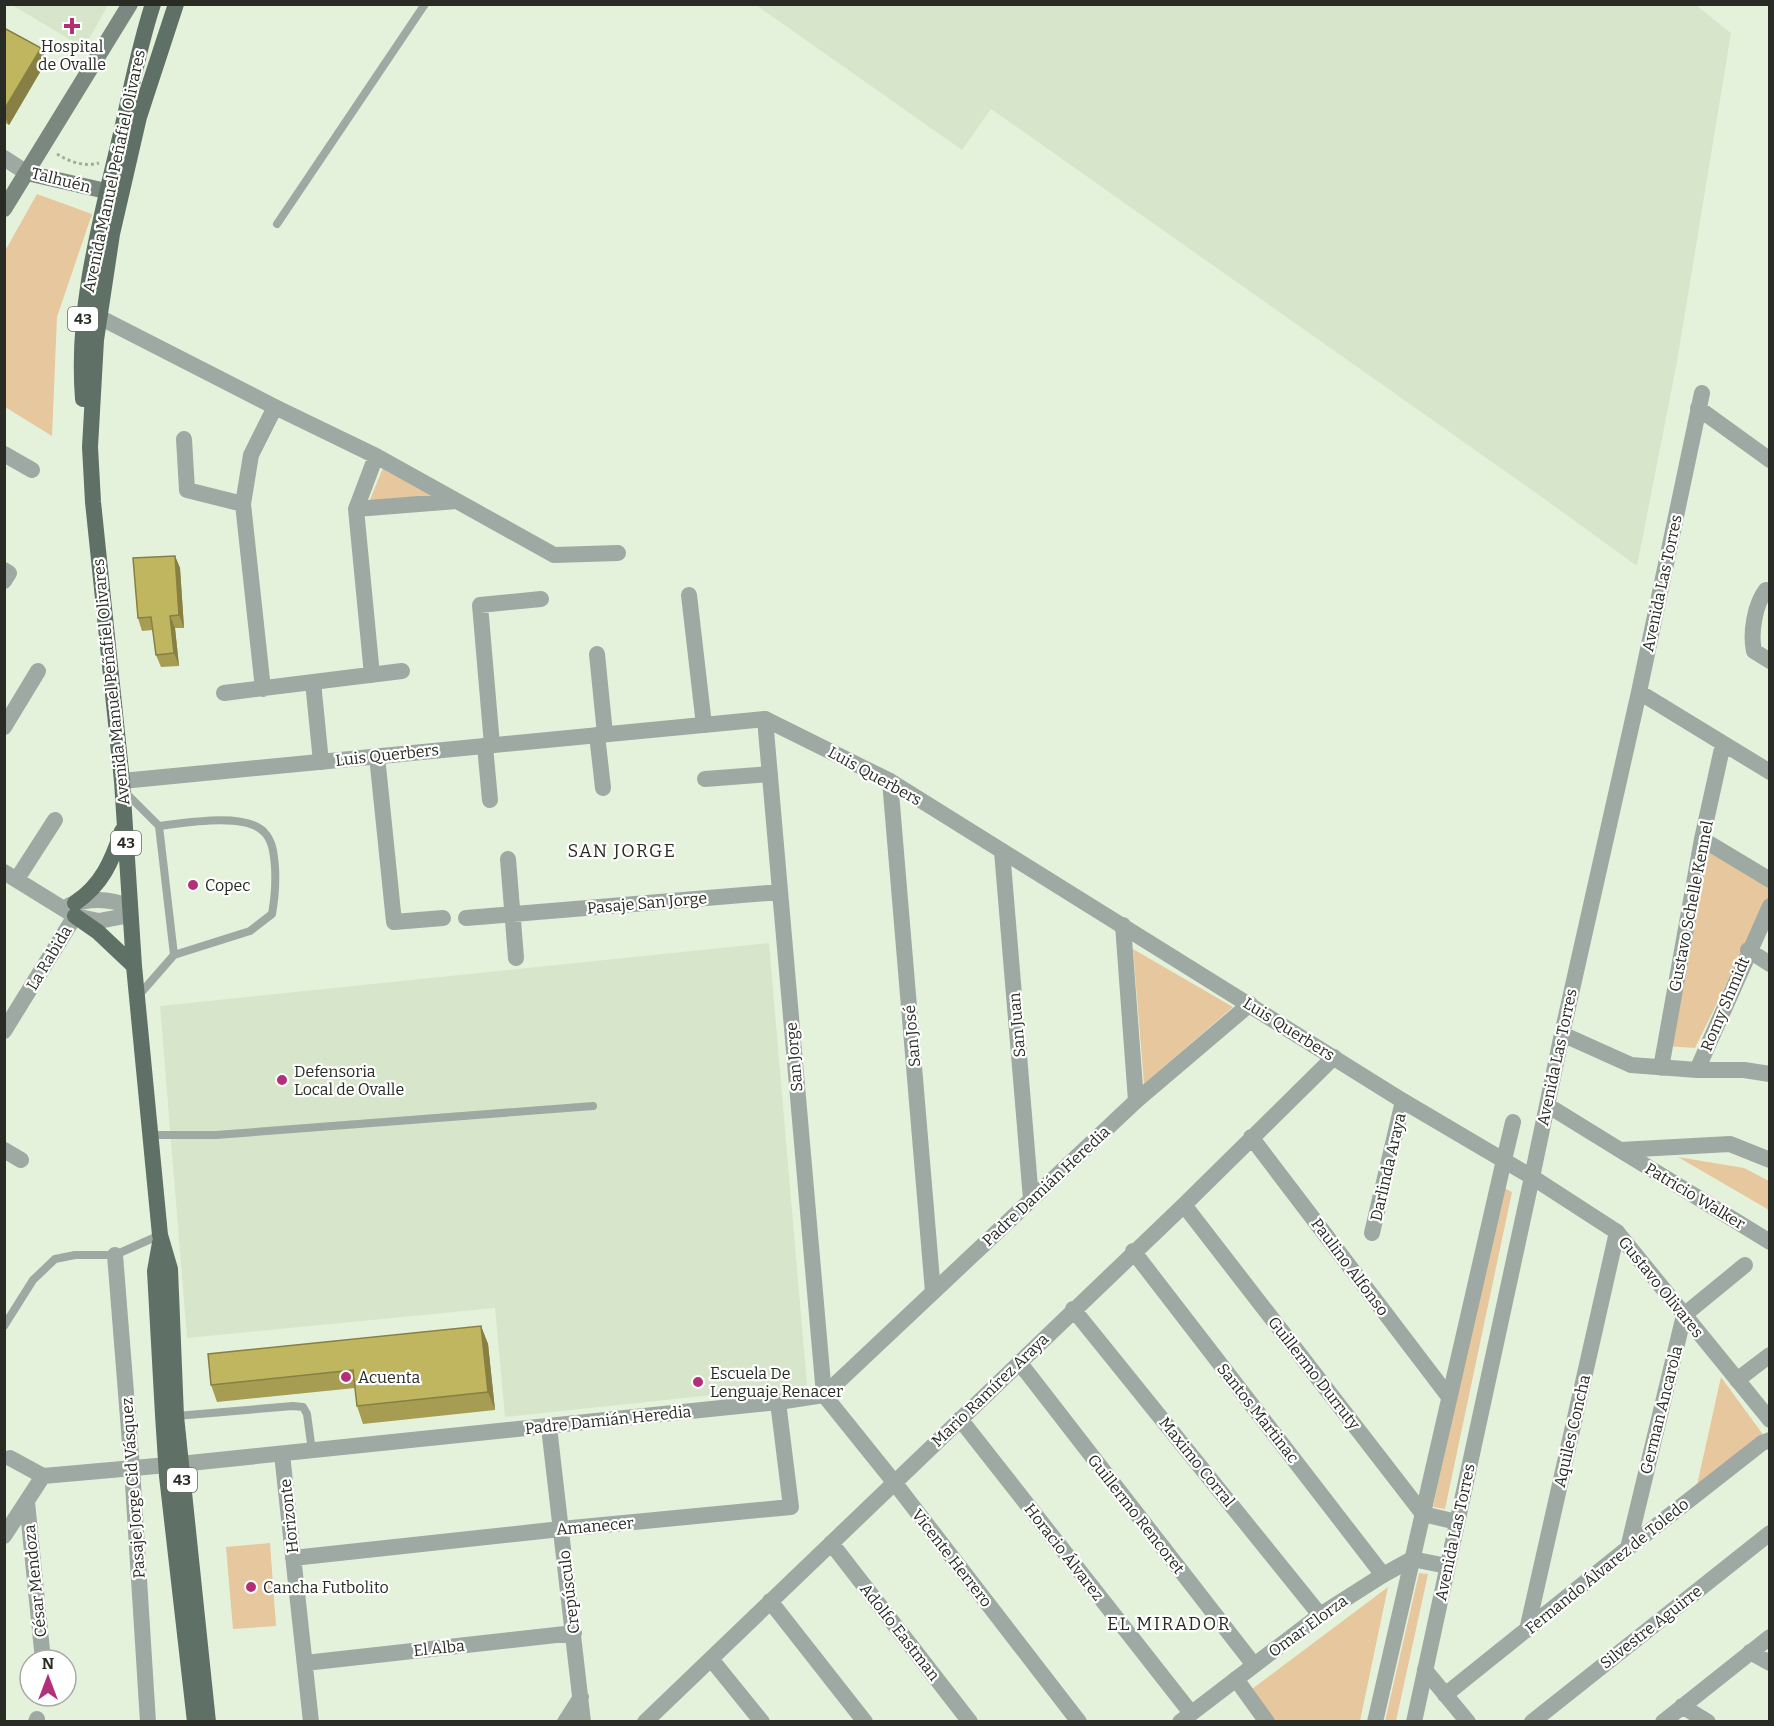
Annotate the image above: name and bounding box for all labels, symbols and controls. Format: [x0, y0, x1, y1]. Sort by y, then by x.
marker: Hospital de Ovalle [63, 17, 81, 35]
place label: Hospital de Ovalle [38, 37, 106, 74]
street label: Avenida Manuel Peñafiel Olivares [79, 48, 149, 294]
street label: Talhuén [29, 163, 93, 197]
road number: 43 [68, 307, 98, 331]
street label: Avenida Las Torres [1638, 513, 1686, 653]
street label: Avenida Manuel Peñafiel Olivares [89, 558, 133, 806]
street label: Luis Querbers [334, 740, 440, 770]
street label: Luis Querbers [825, 742, 925, 810]
street label: Gustavo Schelle Kennel [1665, 818, 1717, 993]
road number: 43 [111, 831, 141, 855]
district label: SAN JORGE [567, 840, 677, 862]
place label: Copec [205, 876, 251, 895]
marker: Copec [186, 878, 200, 892]
street label: Pasaje San Jorge [586, 888, 708, 918]
street label: La Rabida [22, 922, 76, 994]
street label: Romy Shmidt [1697, 954, 1753, 1054]
street label: Avenida Las Torres [1533, 987, 1581, 1127]
street label: San Juan [1005, 992, 1029, 1058]
street label: Luis Querbers [1240, 993, 1338, 1065]
street label: San José [900, 1004, 924, 1068]
street label: San Jorge [781, 1021, 807, 1093]
place label: Defensoria Local de Ovalle [294, 1062, 404, 1099]
marker: Defensoria Local de Ovalle [275, 1073, 289, 1087]
street label: Darlinda Araya [1366, 1111, 1410, 1223]
street label: Padre Damián Heredia [978, 1122, 1114, 1250]
street label: Patricio Walker [1642, 1159, 1748, 1233]
street label: Paulino Alfonso [1307, 1215, 1393, 1319]
street label: Gustavo Olivares [1614, 1233, 1708, 1341]
street label: Guillermo Durruty [1264, 1313, 1364, 1434]
street label: Mario Ramírez Araya [928, 1329, 1052, 1451]
street label: German Ancarola [1636, 1344, 1686, 1476]
street label: Santos Martinac [1213, 1359, 1303, 1467]
place label: Escuela De Lenguaje Renacer [710, 1364, 843, 1401]
place label: Acuenta [358, 1368, 420, 1387]
marker: Acuenta [339, 1370, 353, 1384]
street label: Aquiles Concha [1550, 1373, 1594, 1489]
marker: Escuela De Lenguaje Renacer [691, 1375, 705, 1389]
street label: Pasaje Jorge Cid Vásquez [117, 1397, 149, 1579]
street label: Padre Damián Heredia [524, 1402, 692, 1438]
street label: Maximo Corral [1155, 1413, 1239, 1511]
street label: Guillermo Rencoret [1084, 1451, 1189, 1578]
street label: Avenida Las Torres [1431, 1462, 1479, 1602]
road number: 43 [167, 1468, 197, 1492]
street label: Horizonte [276, 1478, 302, 1554]
street label: Fernando Álvarez de Toledo [1521, 1493, 1693, 1638]
street label: Horacio Álvarez [1020, 1499, 1109, 1604]
street label: Vicente Herrero [908, 1505, 996, 1611]
street label: Amanecer [555, 1513, 635, 1539]
street label: César Mendoza [20, 1523, 50, 1638]
street label: Crepúsculo [554, 1549, 584, 1635]
place label: Cancha Futbolito [263, 1578, 389, 1597]
marker: Cancha Futbolito [244, 1580, 258, 1594]
street label: Adolfo Eastman [856, 1580, 944, 1684]
street label: Silvestre Aguirre [1596, 1581, 1706, 1673]
street label: Omar Elorza [1265, 1591, 1351, 1661]
district label: EL MIRADOR [1107, 1613, 1231, 1635]
street label: El Alba [412, 1636, 466, 1660]
north arrow [18, 1648, 78, 1708]
text: N [42, 1654, 54, 1673]

